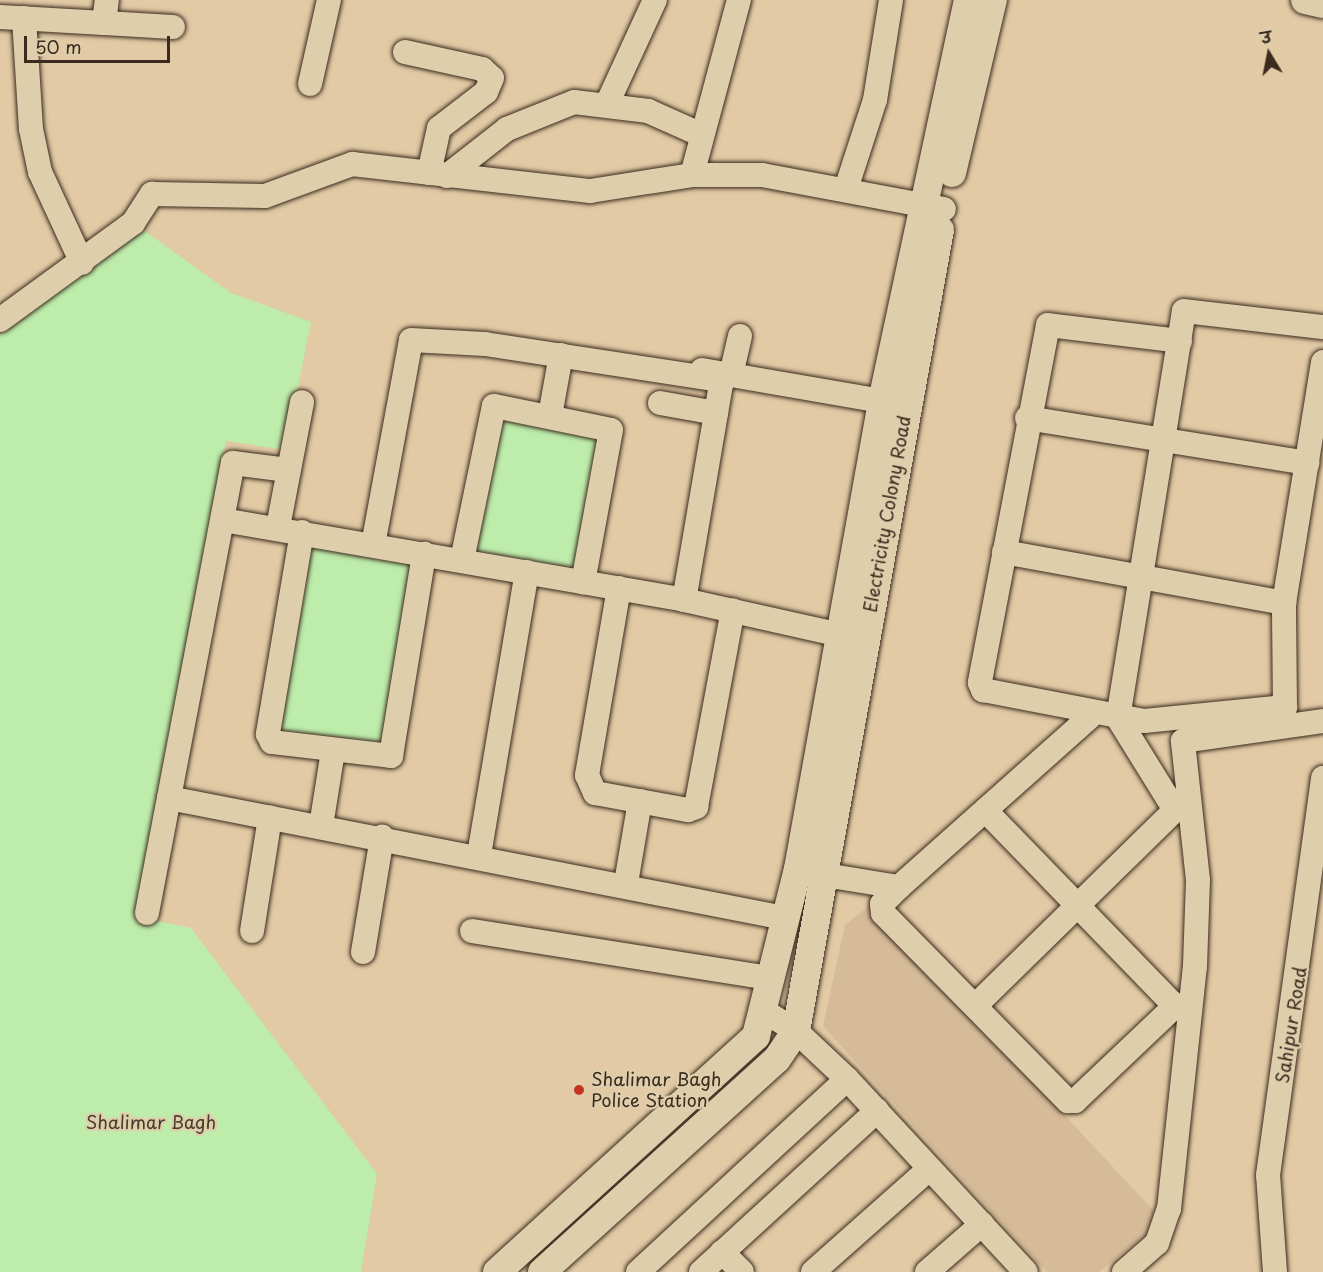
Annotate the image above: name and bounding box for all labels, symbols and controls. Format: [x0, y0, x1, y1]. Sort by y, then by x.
scale bar [27, 24, 172, 62]
north arrow [1239, 24, 1299, 84]
text: उ [1259, 24, 1273, 49]
text: 50 m [35, 33, 82, 60]
street label: Electricity Colony Road [859, 414, 915, 614]
street label: Sahipur Road [1271, 966, 1311, 1084]
place label: Shalimar Bagh Police Station [591, 1069, 722, 1112]
marker: Shalimar Bagh Police Station [572, 1083, 586, 1097]
park label: Shalimar Bagh [85, 1111, 217, 1133]

